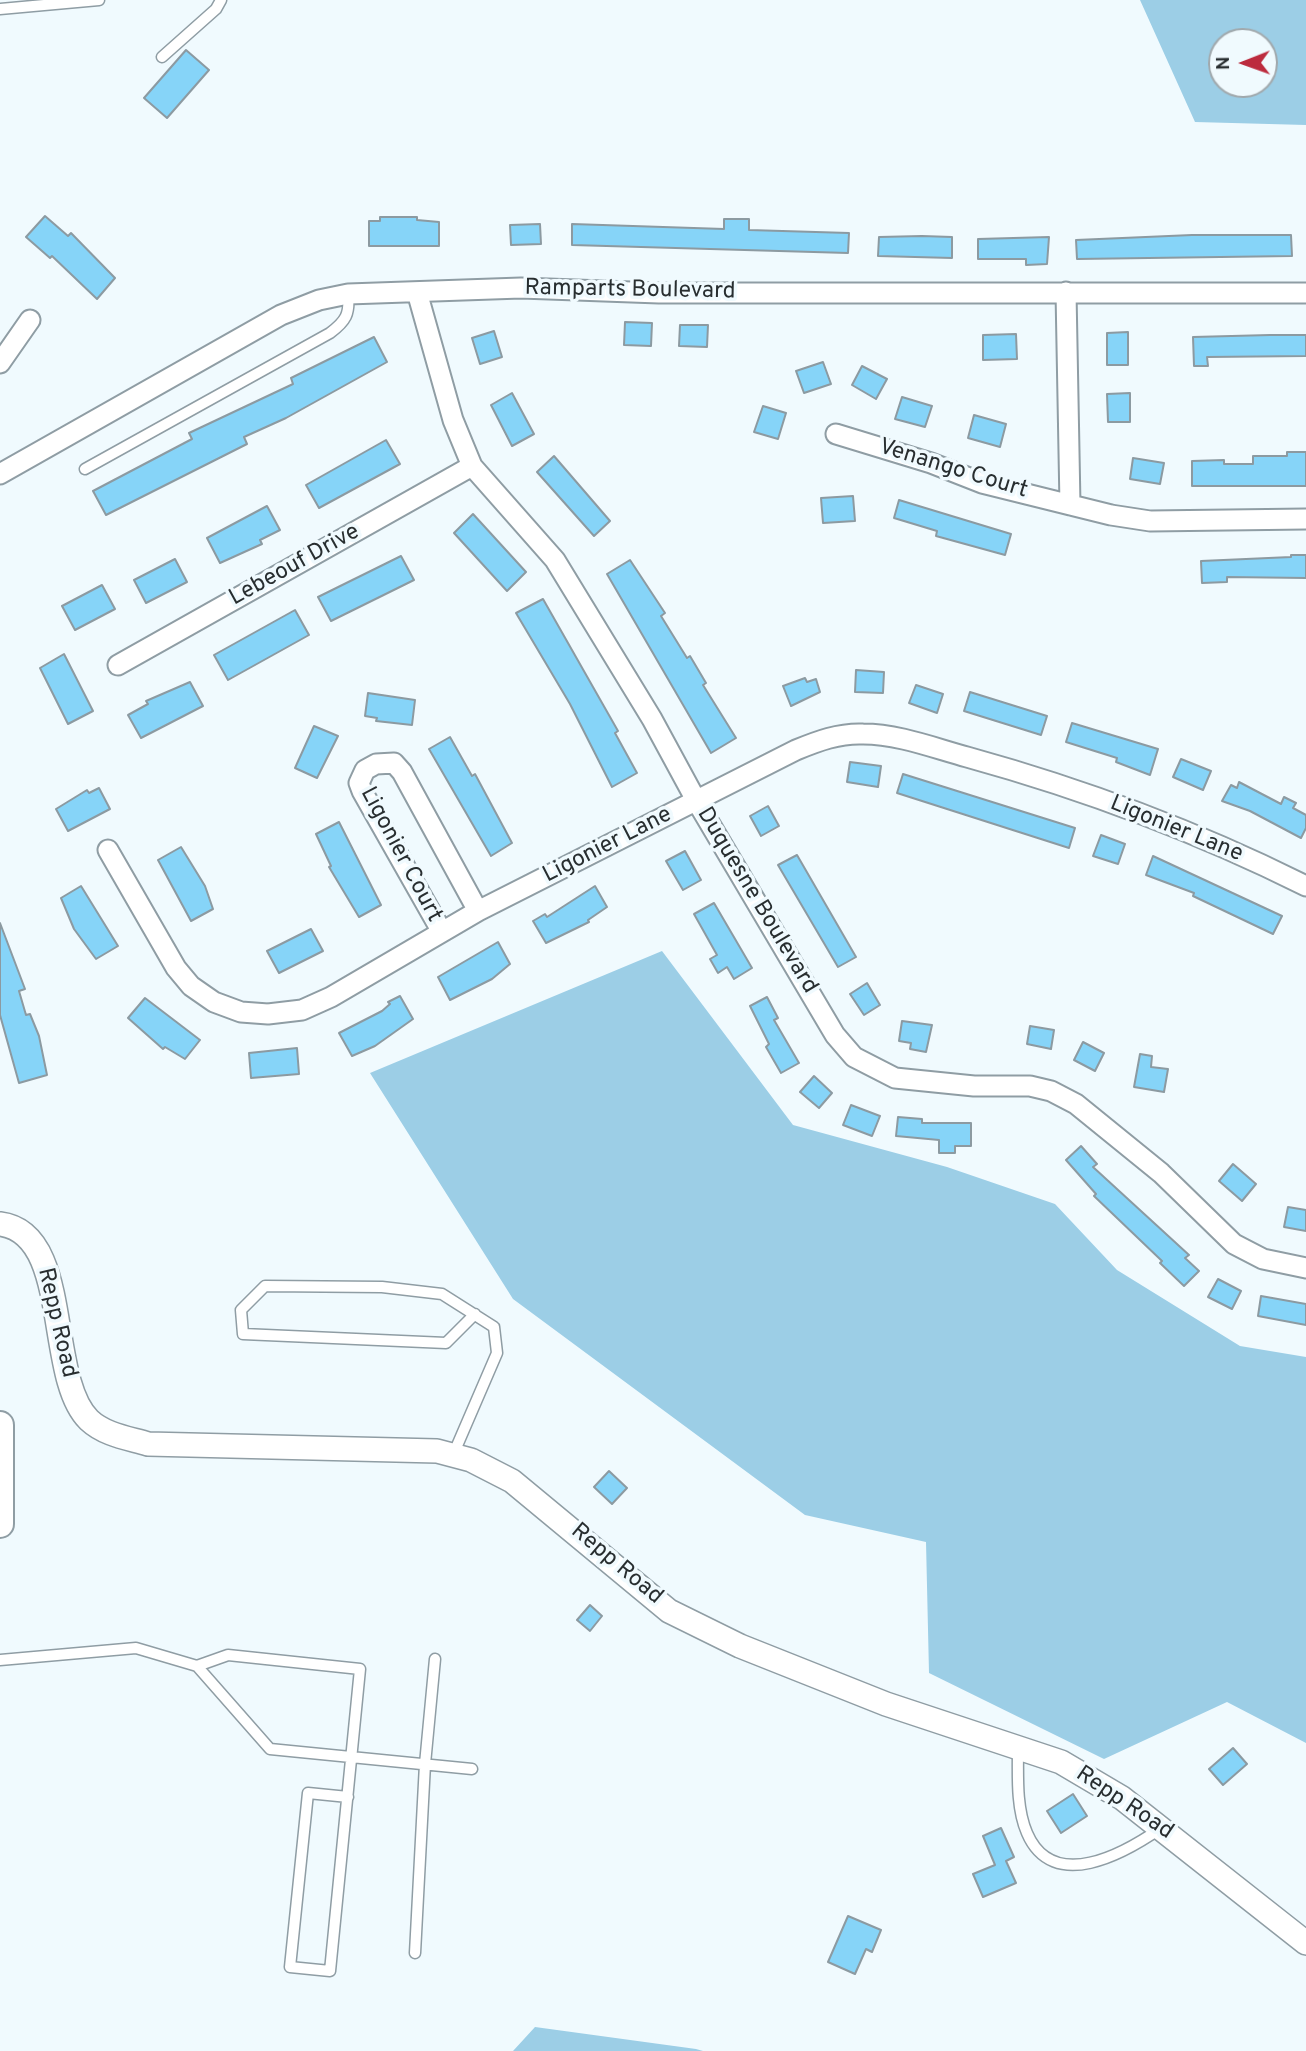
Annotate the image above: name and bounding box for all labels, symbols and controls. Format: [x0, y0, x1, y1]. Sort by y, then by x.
north arrow [1208, 28, 1278, 98]
text: N [1212, 56, 1236, 70]
street label: Ramparts Boulevard [524, 275, 736, 307]
street label: Venango Court [875, 434, 1031, 506]
street label: Lebeouf Drive [225, 519, 365, 613]
street label: Ligonier Court [353, 783, 447, 927]
street label: Ligonier Lane [1106, 791, 1246, 869]
street label: Ligonier Lane [539, 802, 677, 890]
street label: Duquesne Boulevard [689, 803, 823, 999]
street label: Repp Road [30, 1265, 82, 1381]
street label: Repp Road [564, 1518, 668, 1612]
street label: Repp Road [1070, 1761, 1178, 1847]

